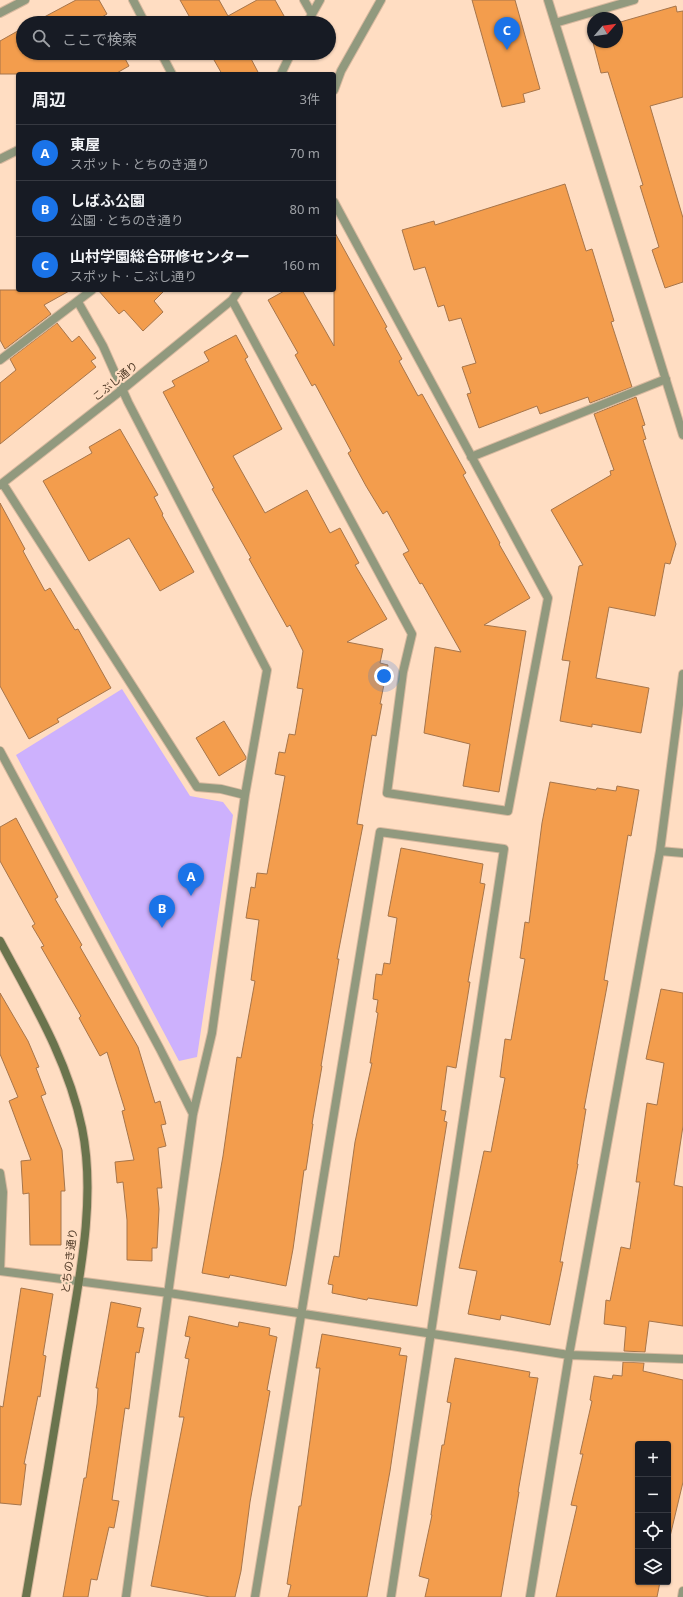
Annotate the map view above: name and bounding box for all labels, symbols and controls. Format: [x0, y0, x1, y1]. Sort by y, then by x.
north arrow [587, 12, 623, 48]
search box [16, 16, 336, 60]
pin: C [494, 17, 520, 50]
icon: search [30, 27, 52, 49]
text: ここで検索 [62, 29, 137, 49]
text: 周辺 [32, 88, 66, 111]
text: 3件 [300, 90, 320, 108]
text: 東屋 [70, 134, 100, 154]
text: A [41, 144, 50, 162]
text: 70 m [290, 144, 320, 162]
text: スポット · とちのき通り [70, 155, 210, 173]
text: しばふ公園 [70, 190, 145, 210]
text: B [41, 200, 49, 218]
text: 80 m [290, 200, 320, 218]
text: 公園 · とちのき通り [70, 211, 184, 229]
text: 山村学園総合研修センター [70, 246, 250, 266]
text: C [41, 256, 49, 274]
text: 160 m [282, 256, 320, 274]
text: スポット · こぶし通り [70, 267, 197, 285]
street label: こぶし通り [89, 357, 141, 404]
your location [374, 666, 394, 686]
pin: A [178, 863, 204, 896]
pin: B [149, 895, 175, 928]
street label: とちのき通り [57, 1227, 80, 1294]
map controls [635, 1441, 671, 1585]
button: + [635, 1441, 671, 1477]
button: − [635, 1477, 671, 1513]
button: locate [635, 1513, 671, 1549]
button: layers [635, 1549, 671, 1585]

